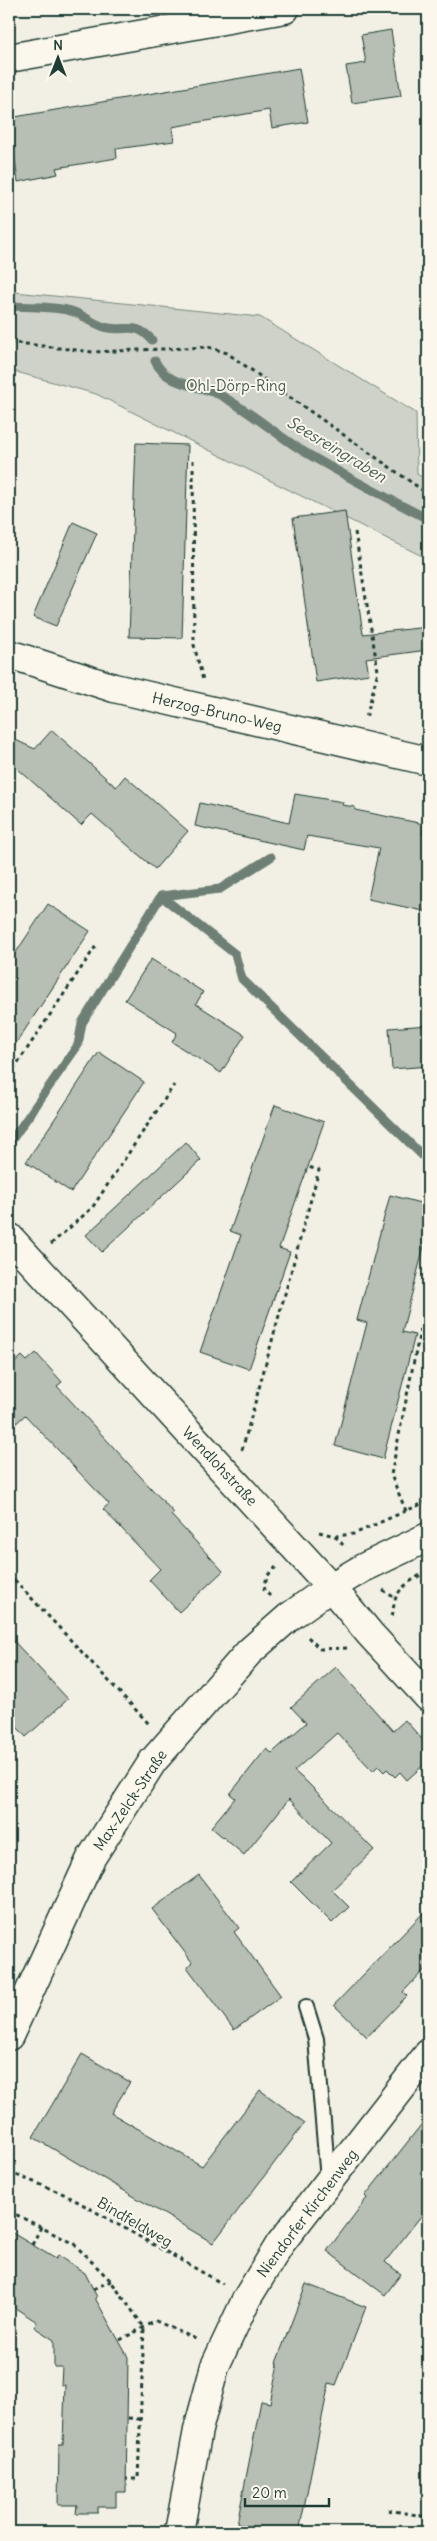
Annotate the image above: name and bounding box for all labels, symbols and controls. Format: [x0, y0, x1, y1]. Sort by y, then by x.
north arrow [32, 32, 82, 82]
text: N [53, 36, 63, 54]
park label: Ohl-Dörp-Ring [186, 376, 286, 395]
water label: Seesreingraben [284, 412, 391, 487]
street label: Herzog-Bruno-Weg [150, 688, 284, 736]
street label: Wendlohstraße [178, 1422, 262, 1510]
street label: Max-Zelck-Straße [89, 1746, 171, 1854]
street label: Niendorfer Kirchenweg [252, 2145, 362, 2281]
street label: Bindfeldweg [94, 2193, 176, 2251]
scale bar [245, 2476, 328, 2508]
text: 20 m [252, 2483, 287, 2502]

